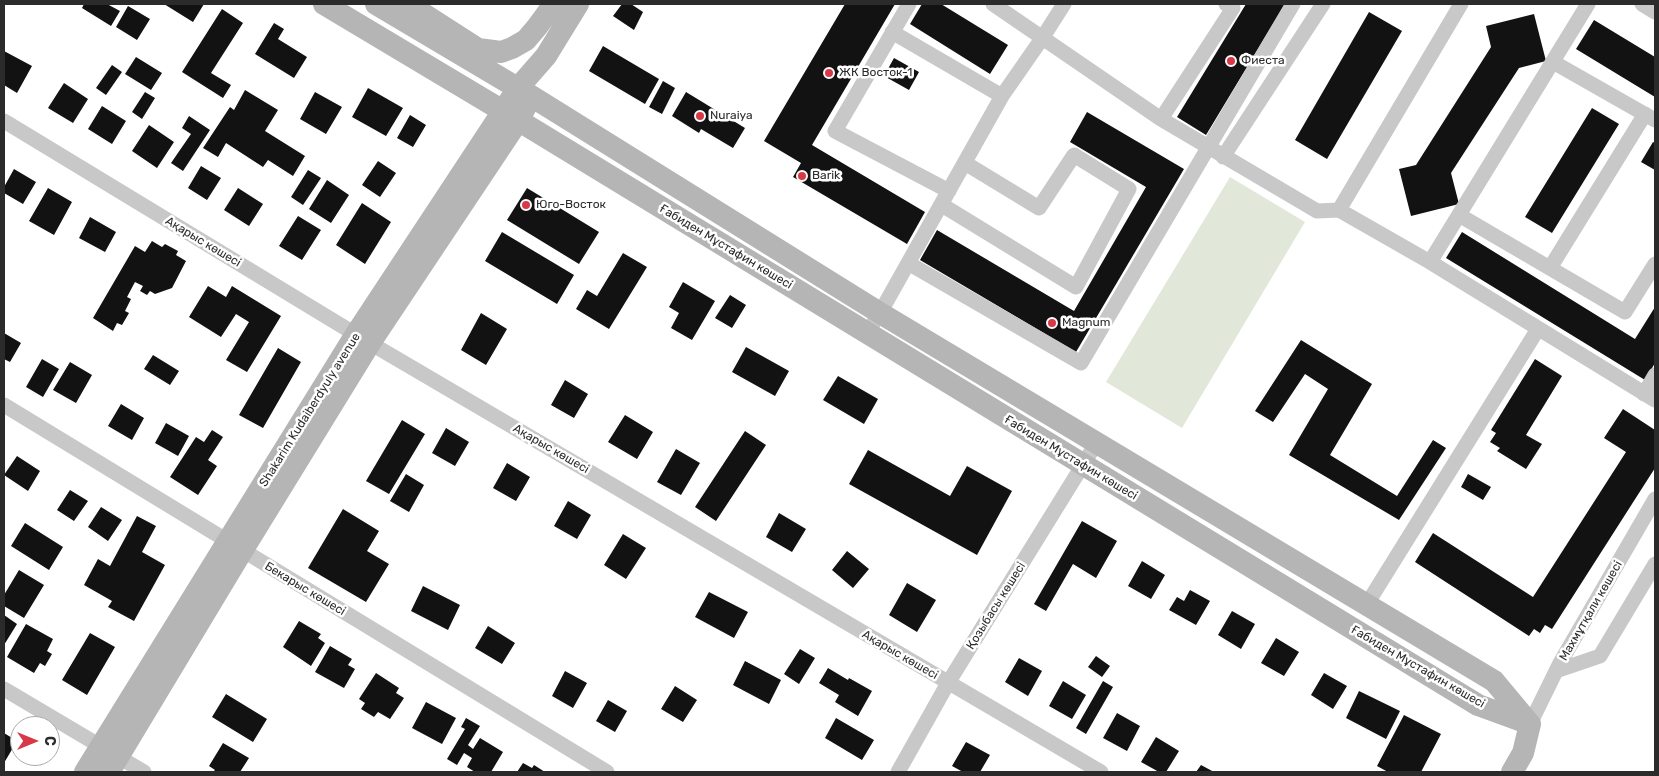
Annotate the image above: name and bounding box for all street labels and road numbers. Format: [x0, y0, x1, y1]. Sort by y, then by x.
street label: Ғабиден Мұстафин көшесі [657, 202, 795, 292]
street label: Ақарыс көшесі [163, 214, 243, 270]
street label: Shakarim Kudaiberdyuly avenue [257, 330, 363, 490]
street label: Ғабиден Мұстафин көшесі [1002, 413, 1140, 503]
street label: Ақарыс көшесі [510, 421, 592, 477]
street label: Бекарыс көшесі [262, 559, 348, 619]
street label: Махмұтқали көшесі [1557, 559, 1625, 663]
street label: Қозыбасы көшесі [963, 560, 1029, 652]
street label: Ғабиден Мұстафин көшесі [1349, 623, 1487, 711]
street label: Ақарыс көшесі [859, 627, 941, 683]

